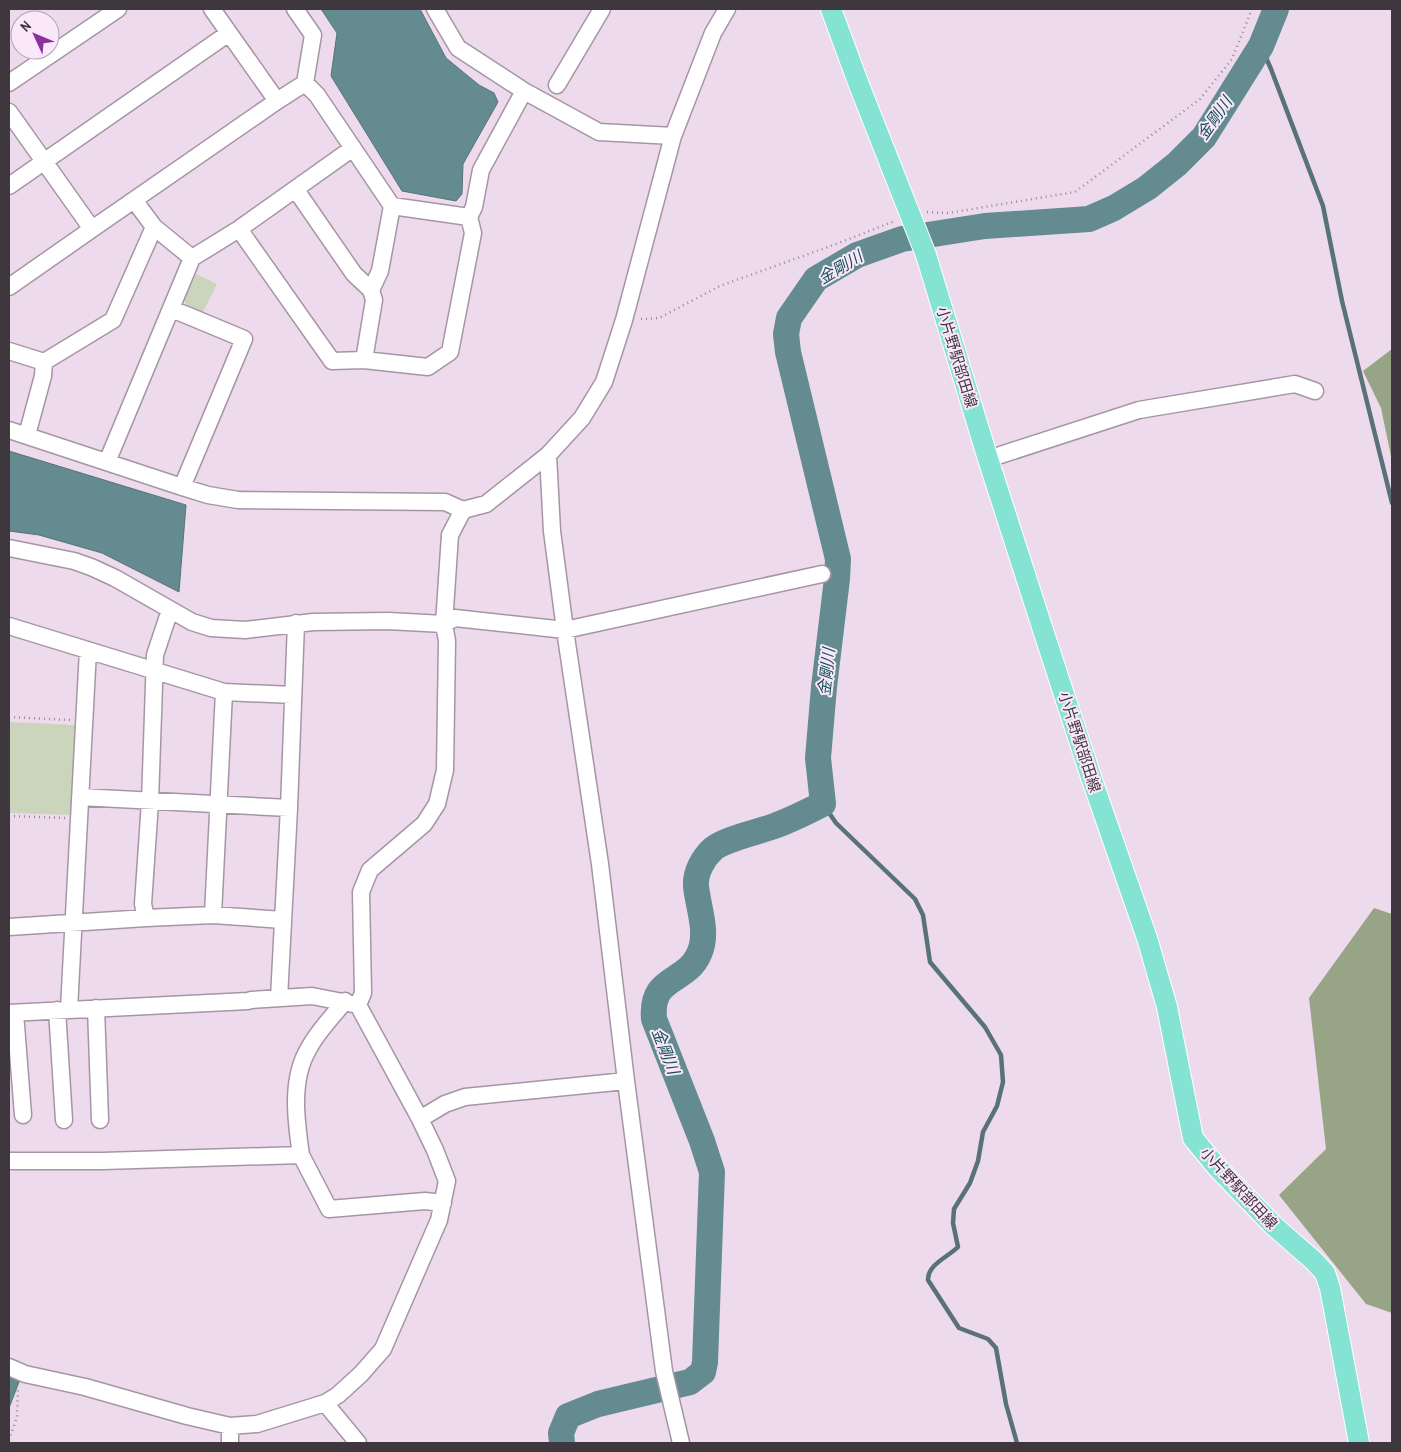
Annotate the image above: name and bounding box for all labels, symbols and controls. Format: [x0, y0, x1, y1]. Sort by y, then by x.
north arrow [10, 10, 60, 60]
text: N [16, 17, 35, 35]
water label: 金剛川 [1191, 90, 1238, 144]
water label: 金剛川 [814, 244, 868, 289]
street label: 小片野駅部田線 [932, 304, 982, 410]
water label: 金剛川 [813, 645, 840, 697]
street label: 小片野駅部田線 [1054, 689, 1106, 795]
water label: 金剛川 [647, 1025, 686, 1079]
street label: 小片野駅部田線 [1196, 1142, 1282, 1234]

